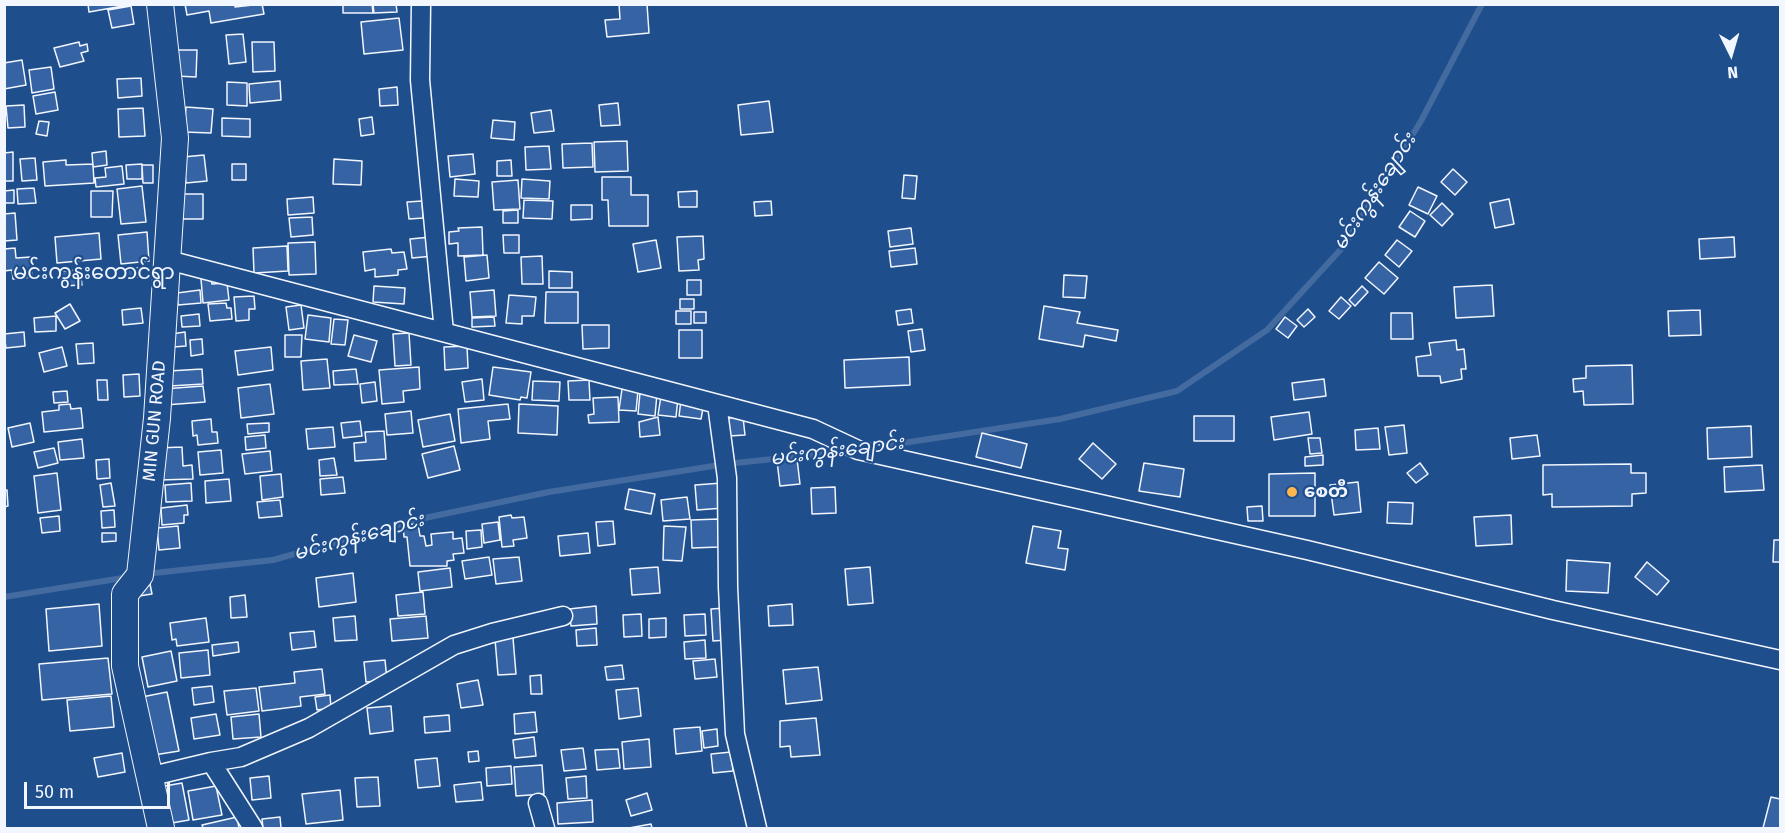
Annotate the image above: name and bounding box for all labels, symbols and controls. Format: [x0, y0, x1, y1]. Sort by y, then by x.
north arrow [1701, 24, 1761, 84]
text: N [1727, 63, 1739, 82]
water label: မင်းကွန်းချောင်း [1328, 129, 1422, 255]
district label: မင်းကွန်းတောင်ရွာ [13, 260, 175, 286]
street label: MIN GUN ROAD [139, 359, 171, 483]
water label: မင်းကွန်းချောင်း [769, 431, 905, 471]
place label: စေတီ [1304, 481, 1348, 503]
marker: စေတီ [1285, 485, 1299, 499]
water label: မင်းကွန်းချောင်း [291, 508, 427, 566]
scale bar [27, 770, 172, 808]
text: 50 m [35, 781, 74, 803]

